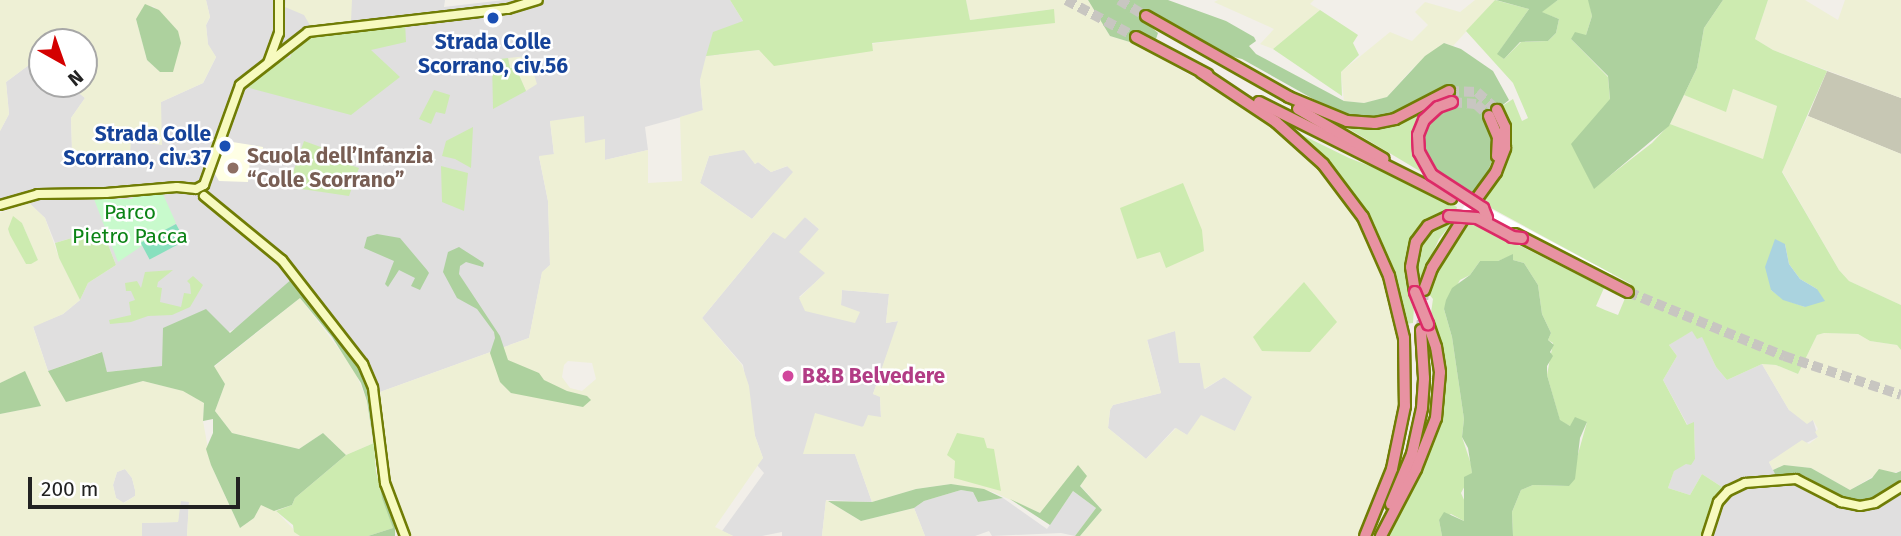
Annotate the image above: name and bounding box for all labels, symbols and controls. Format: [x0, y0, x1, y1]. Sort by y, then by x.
marker: Strada Colle Scorrano, civ.56 [485, 10, 501, 26]
north arrow [28, 28, 98, 98]
place label: Strada Colle Scorrano, civ.56 [418, 29, 568, 79]
text: N [63, 65, 88, 91]
place label: Strada Colle Scorrano, civ.37 [63, 121, 211, 171]
marker: Strada Colle Scorrano, civ.37 [217, 138, 233, 154]
place label: Scuola dell’Infanzia “Colle Scorrano” [247, 143, 433, 193]
marker: Scuola dell’Infanzia “Colle Scorrano” [225, 160, 241, 176]
park label: Parco Pietro Pacca [72, 199, 188, 249]
place label: B&B Belvedere [802, 363, 945, 389]
marker: B&B Belvedere [780, 368, 796, 384]
scale bar [32, 462, 243, 506]
text: 200 m [41, 476, 98, 502]

